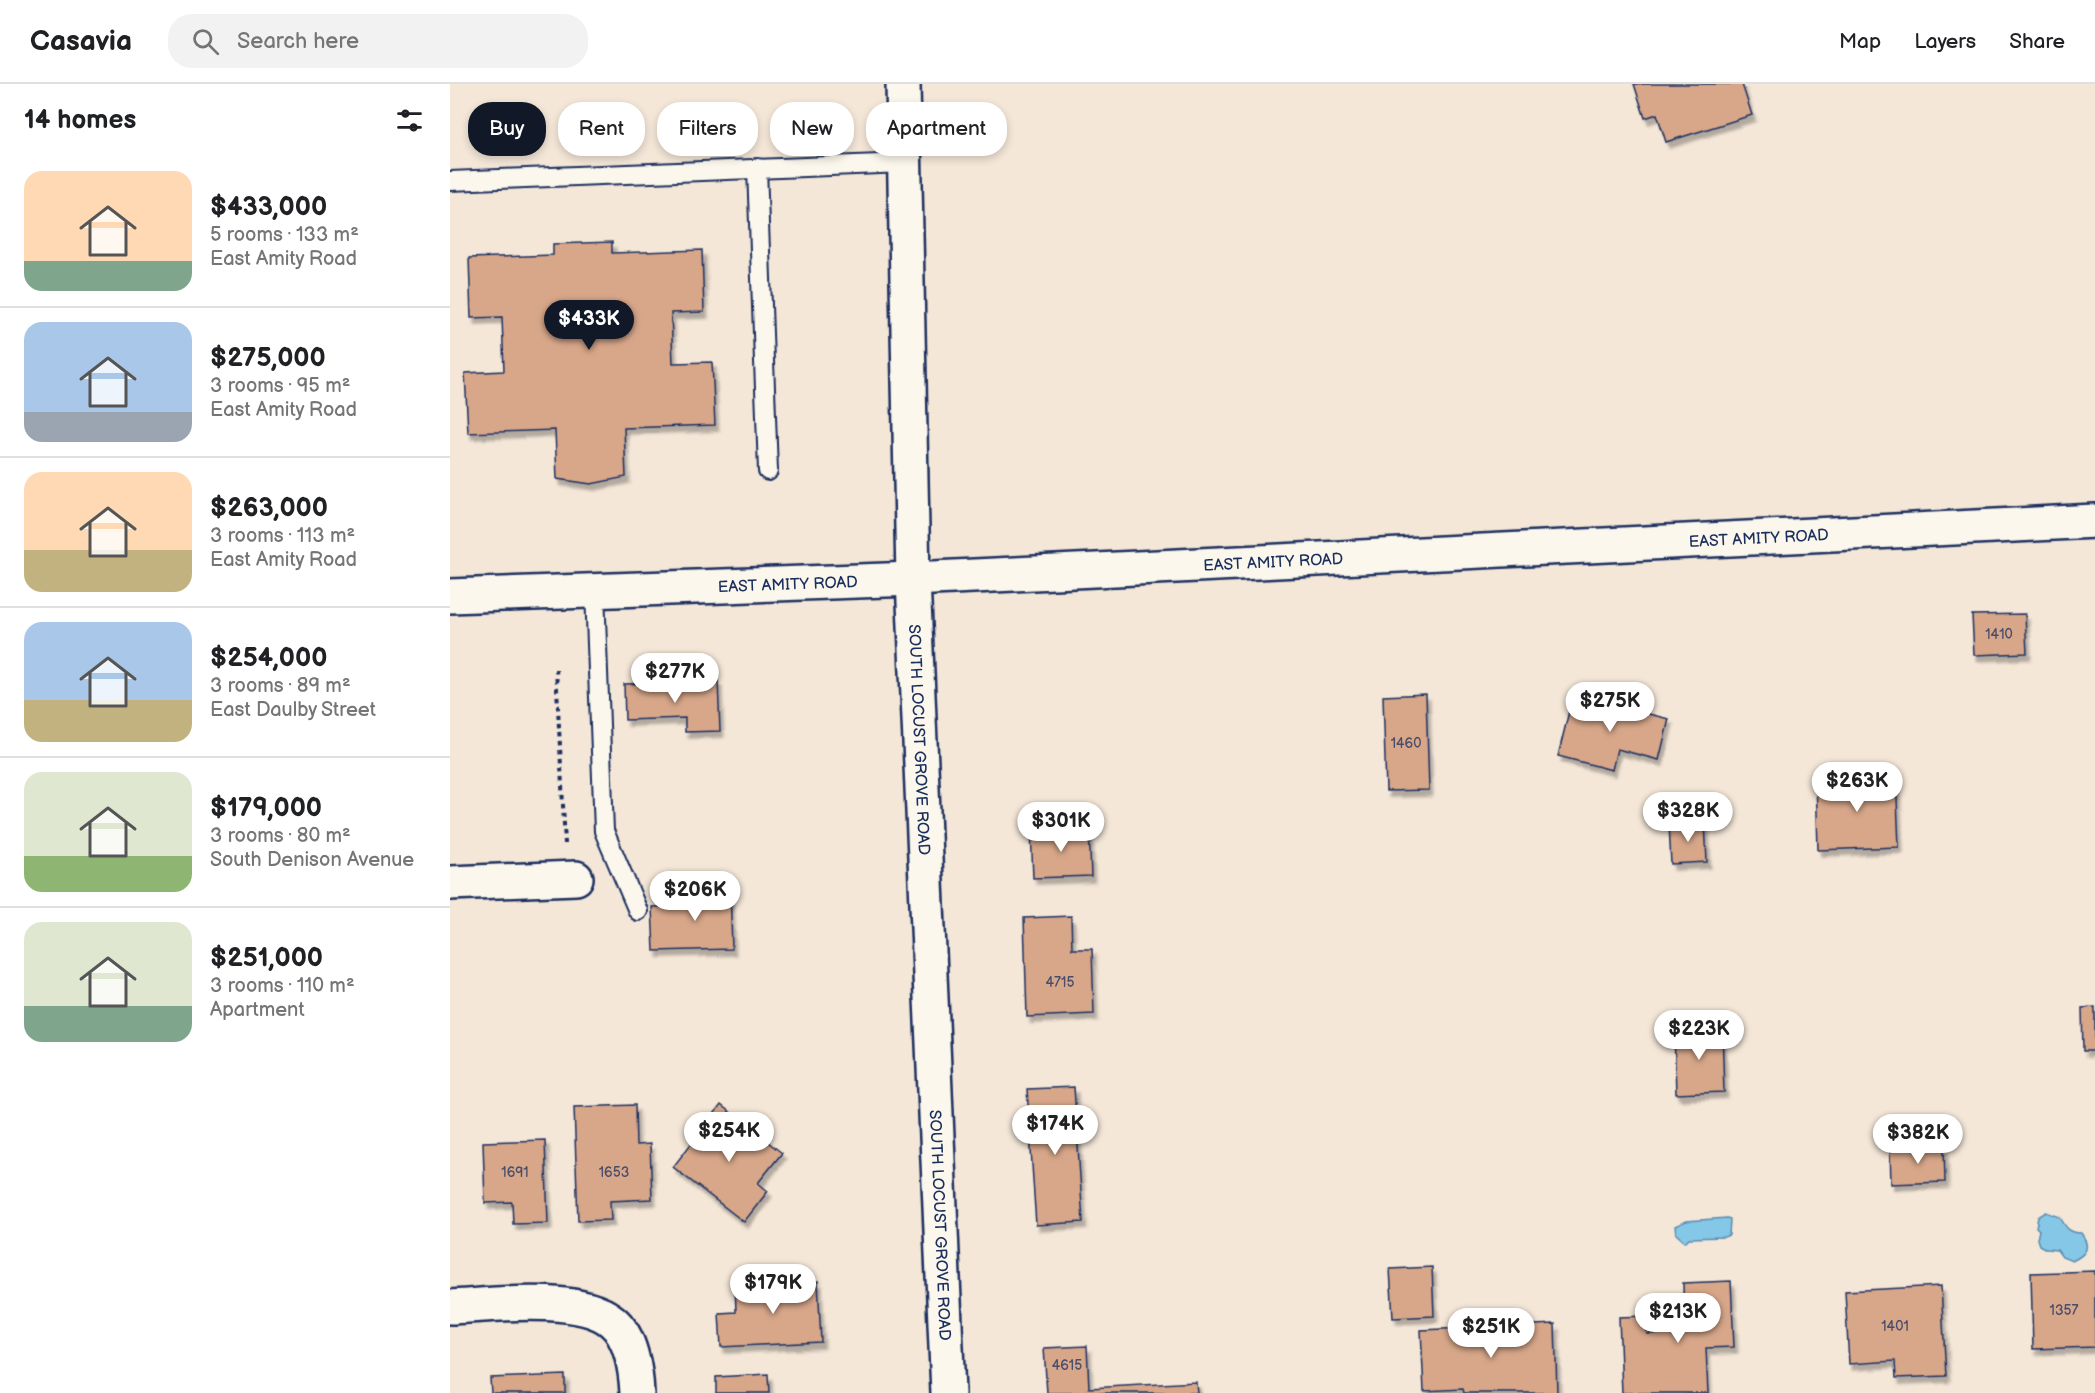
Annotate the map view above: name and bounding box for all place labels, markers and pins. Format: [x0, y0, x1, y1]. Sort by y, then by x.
pin: $433K [547, 300, 631, 351]
pin: $277K [633, 653, 717, 704]
pin: $275K [1568, 682, 1652, 733]
pin: $263K [1815, 762, 1899, 813]
pin: $328K [1646, 792, 1730, 843]
pin: $301K [1019, 802, 1103, 853]
pin: $206K [653, 871, 737, 922]
pin: $223K [1657, 1010, 1741, 1061]
pin: $174K [1013, 1105, 1097, 1156]
pin: $254K [687, 1112, 771, 1163]
pin: $382K [1876, 1114, 1960, 1165]
pin: $179K [731, 1264, 815, 1315]
pin: $213K [1636, 1293, 1720, 1344]
pin: $251K [1449, 1308, 1533, 1359]

